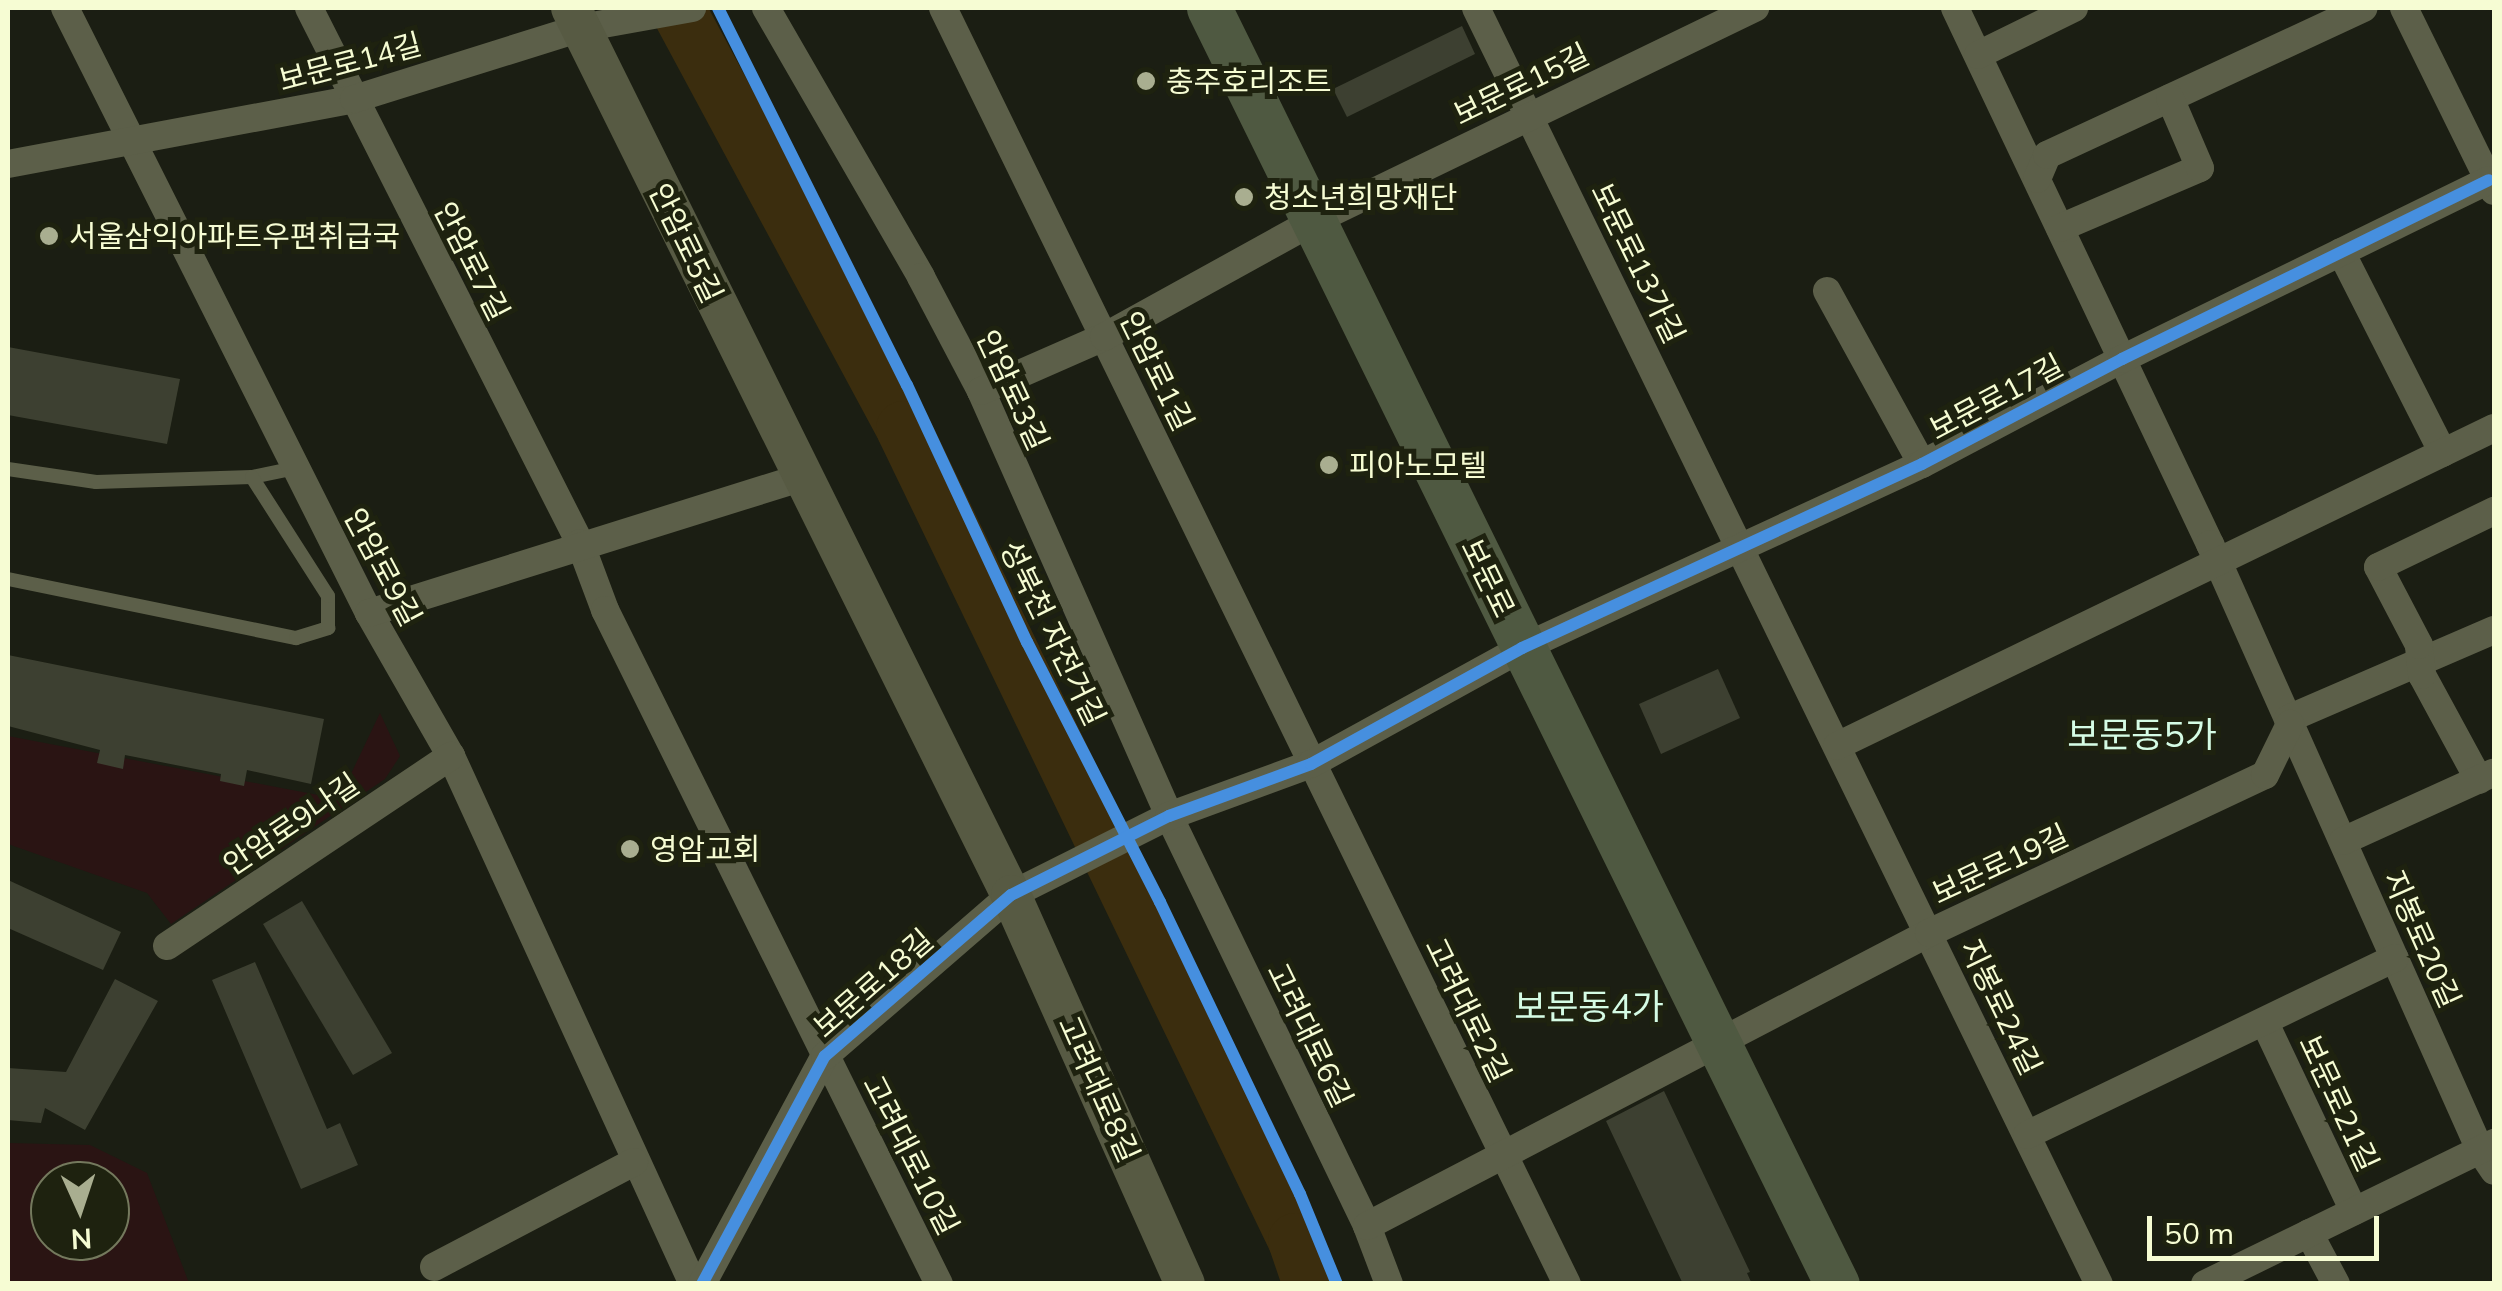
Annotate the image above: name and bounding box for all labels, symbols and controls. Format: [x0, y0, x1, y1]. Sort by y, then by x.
street label: 보문로14길 [275, 26, 425, 98]
street label: 보문로15길 [1447, 36, 1595, 132]
place label: 충주호리조트 [1166, 63, 1332, 99]
marker: 충주호리조트 [1135, 70, 1157, 92]
street label: 안암로5길 [642, 177, 730, 309]
street label: 보문로13가길 [1584, 177, 1692, 349]
place label: 청소년희망재단 [1264, 179, 1457, 215]
marker: 청소년희망재단 [1233, 186, 1255, 208]
street label: 안암로7길 [427, 196, 517, 326]
place label: 서울삼익아파트우편취급국 [69, 218, 400, 254]
marker: 서울삼익아파트우편취급국 [38, 225, 60, 247]
street label: 안암로1길 [1113, 305, 1201, 437]
street label: 안암로3길 [970, 324, 1056, 456]
street label: 보문로17길 [1923, 347, 2069, 447]
place label: 피아노모텔 [1349, 447, 1487, 483]
marker: 피아노모텔 [1318, 454, 1340, 476]
street label: 안암로9길 [337, 502, 429, 632]
street label: 보문로 [1454, 533, 1522, 623]
street label: 성북천 자전거길 [993, 535, 1113, 731]
district label: 보문동5가 [2067, 713, 2217, 755]
street label: 안암로9나길 [216, 765, 366, 883]
street label: 보문로19길 [1926, 817, 2074, 911]
place label: 영암교회 [650, 831, 760, 867]
marker: 영암교회 [619, 838, 641, 860]
street label: 지봉로20길 [2376, 865, 2468, 1013]
street label: 보문로18길 [806, 921, 940, 1045]
street label: 고려대로2길 [1418, 932, 1518, 1088]
street label: 지봉로24길 [1953, 933, 2049, 1081]
street label: 고려대로6길 [1260, 957, 1360, 1113]
district label: 보문동4가 [1514, 985, 1664, 1027]
street label: 고려대로8길 [1051, 1010, 1147, 1168]
street label: 보문로21길 [2292, 1029, 2386, 1177]
street label: 고려대로10길 [855, 1069, 967, 1241]
north arrow [30, 1161, 130, 1261]
scale bar [2152, 1196, 2384, 1258]
text: 50 m [2164, 1214, 2234, 1252]
text: N [70, 1221, 93, 1257]

